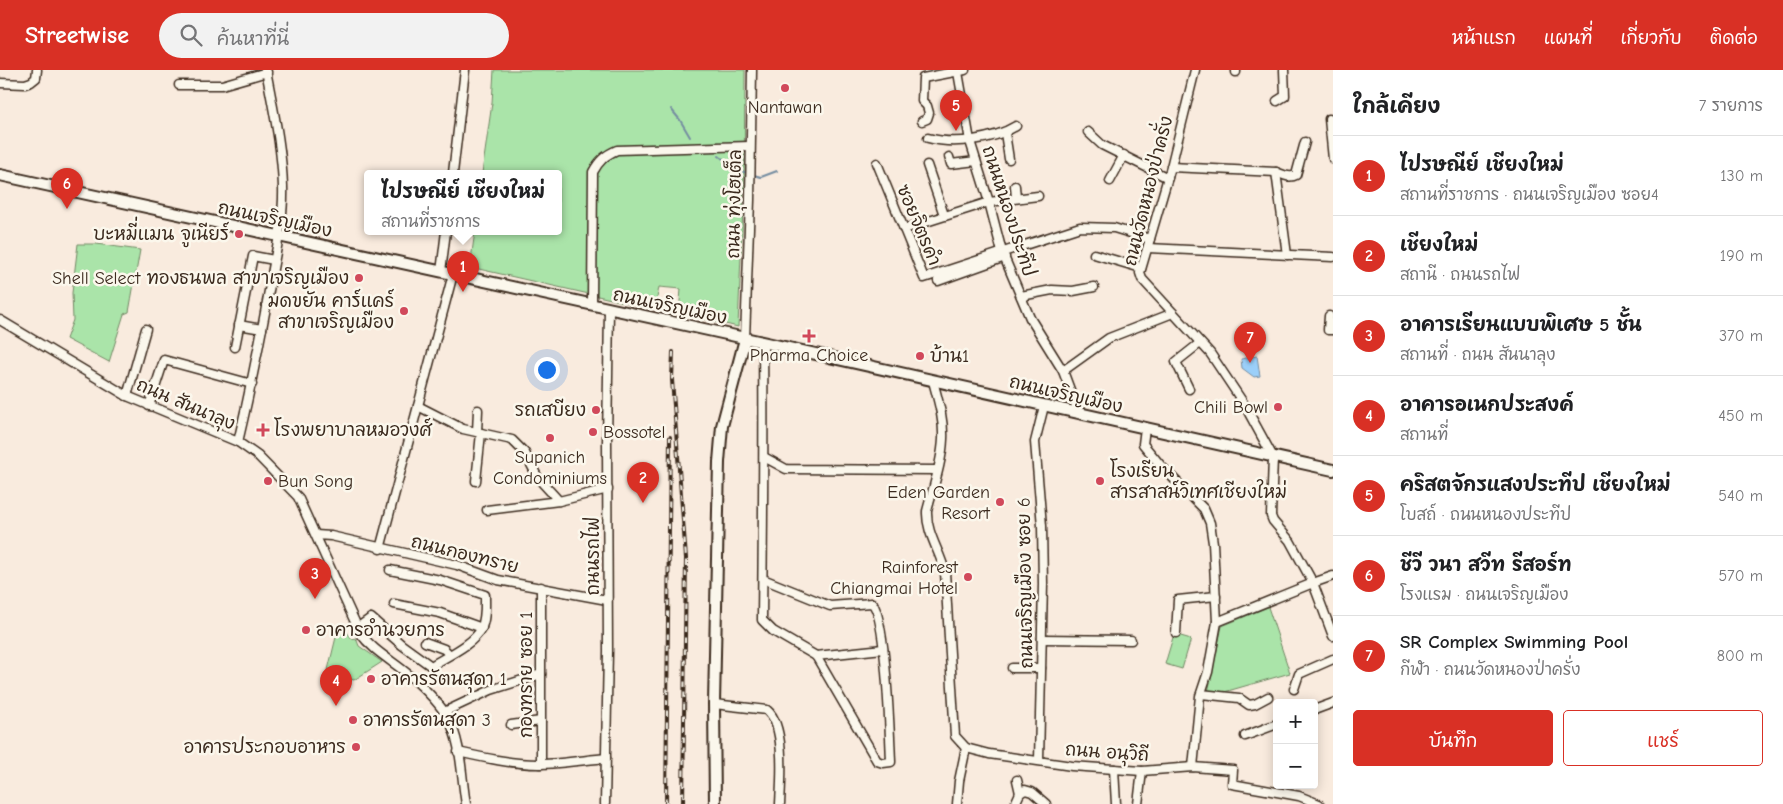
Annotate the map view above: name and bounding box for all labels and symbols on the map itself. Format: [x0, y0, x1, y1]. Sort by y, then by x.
marker: Nantawan [779, 82, 791, 94]
pin: 5 [940, 90, 972, 131]
place label: Nantawan [748, 97, 822, 118]
street label: ถนนวัดหนองป่าครั่ง [1113, 112, 1177, 268]
street label: ถนนหนองประทีป [977, 142, 1041, 279]
street label: ถนน ทุ่งโฮเต็ล [720, 149, 749, 259]
pin: 6 [51, 168, 83, 209]
street label: ซอยจิตรคำ [892, 181, 947, 269]
street label: ถนนเจริญเมือง [216, 195, 334, 242]
place label: บะหมี่แมน จูเนียร์ [94, 216, 230, 248]
marker: บะหมี่แมน จูเนียร์ [233, 228, 245, 240]
pin: 1 [447, 251, 479, 292]
place label: Shell Select ทองธนพล สาขาเจริญเมือง [52, 266, 349, 289]
marker: Shell Select ทองธนพล สาขาเจริญเมือง [353, 272, 365, 284]
street label: ถนนเจริญเมือง [611, 282, 729, 329]
place label: มดขยัน คาร์แคร์ สาขาเจริญเมือง [268, 288, 395, 333]
marker: มดขยัน คาร์แคร์ สาขาเจริญเมือง [398, 305, 410, 317]
pin: 7 [1234, 322, 1266, 363]
marker: Pharma Choice [803, 330, 815, 342]
place label: บ้าน1 [930, 344, 969, 367]
place label: Pharma Choice [750, 345, 868, 366]
marker: บ้าน1 [914, 350, 926, 362]
your location [534, 357, 560, 383]
street label: ถนนเจริญเมือง [1007, 369, 1125, 418]
street label: ถนน สันนาลุง [132, 373, 239, 437]
place label: Chili Bowl [1194, 397, 1268, 418]
place label: รถเสบียง [515, 398, 586, 421]
marker: Chili Bowl [1272, 401, 1284, 413]
marker: รถเสบียง [590, 404, 602, 416]
place label: โรงพยาบาลหมอวงศ์ [274, 417, 433, 441]
place label: Bossotel [603, 422, 665, 443]
marker: โรงพยาบาลหมอวงศ์ [256, 423, 270, 437]
marker: Bossotel [587, 426, 599, 438]
marker: Supanich Condominiums [544, 432, 556, 444]
place label: Supanich Condominiums [493, 447, 607, 489]
place label: โรงเรียน สารสาสน์วิเทศเชียงใหม่ [1110, 458, 1287, 503]
pin: 2 [627, 462, 659, 503]
place label: Bun Song [278, 471, 353, 492]
marker: Bun Song [262, 475, 274, 487]
marker: โรงเรียน สารสาสน์วิเทศเชียงใหม่ [1094, 475, 1106, 487]
place label: Eden Garden Resort [887, 482, 991, 524]
marker: Eden Garden Resort [994, 496, 1006, 508]
street label: ถนนเจริญเมือง ซอย 6 [1012, 497, 1037, 669]
street label: ถนนรถไฟ [580, 517, 604, 595]
street label: ถนนกองทราย [409, 531, 521, 578]
place label: Rainforest Chiangmai Hotel [830, 557, 959, 599]
pin: 3 [299, 558, 331, 599]
marker: Rainforest Chiangmai Hotel [962, 571, 974, 583]
street label: กองทราย ซอย 1 [516, 612, 537, 738]
place label: อาคารอำนวยการ [316, 618, 445, 641]
marker: อาคารอำนวยการ [300, 624, 312, 636]
pin: 4 [320, 665, 352, 706]
place label: อาคารรัตนสุดา 1 [381, 668, 507, 693]
marker: อาคารรัตนสุดา 1 [365, 673, 377, 685]
place label: อาคารรัตนสุดา 3 [363, 709, 491, 734]
marker: อาคารรัตนสุดา 3 [347, 714, 359, 726]
place label: อาคารประกอบอาหาร [184, 736, 346, 758]
street label: ถนน อนุวิถี [1064, 737, 1150, 769]
marker: อาคารประกอบอาหาร [350, 741, 362, 753]

